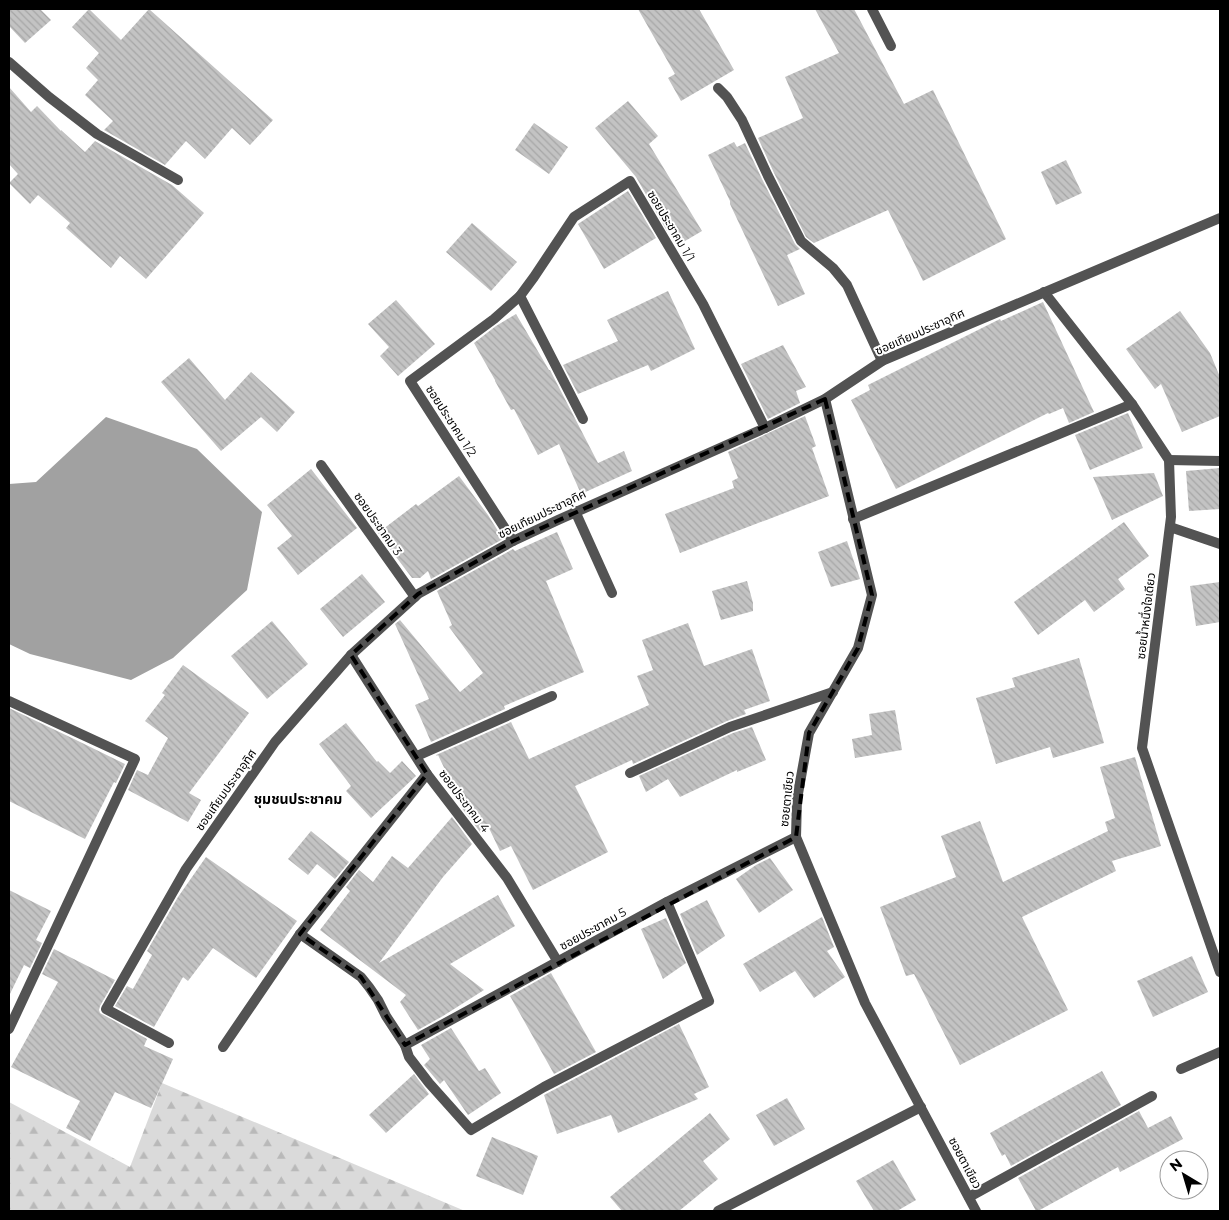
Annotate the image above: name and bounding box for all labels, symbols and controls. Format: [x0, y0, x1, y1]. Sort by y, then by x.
street label: ซอยประชาคม 1/1 [644, 187, 699, 264]
street label: ซอยเทียมประชาอุทิศ [873, 305, 967, 358]
street label: ซอยประชาคม 1/2 [423, 382, 480, 460]
street label: ซอยเทียมประชาอุทิศ [495, 486, 588, 541]
street label: ซอยประชาคม 3 [351, 489, 406, 559]
street label: ซอยน้ำหนึ่งใจเดียว [1132, 572, 1158, 660]
street label: ซอยเทียมประชาอุทิศ [192, 746, 259, 834]
street label: ซอยประชาคม 4 [436, 766, 493, 835]
street label: ซอยตาเขียว [776, 770, 797, 828]
district label: ชุมชนประชาคม [254, 790, 342, 808]
street label: ซอยประชาคม 5 [557, 904, 629, 953]
street label: ซอยตาเขียว [946, 1134, 985, 1191]
north arrow [1159, 1150, 1209, 1200]
text: N [1166, 1154, 1186, 1175]

